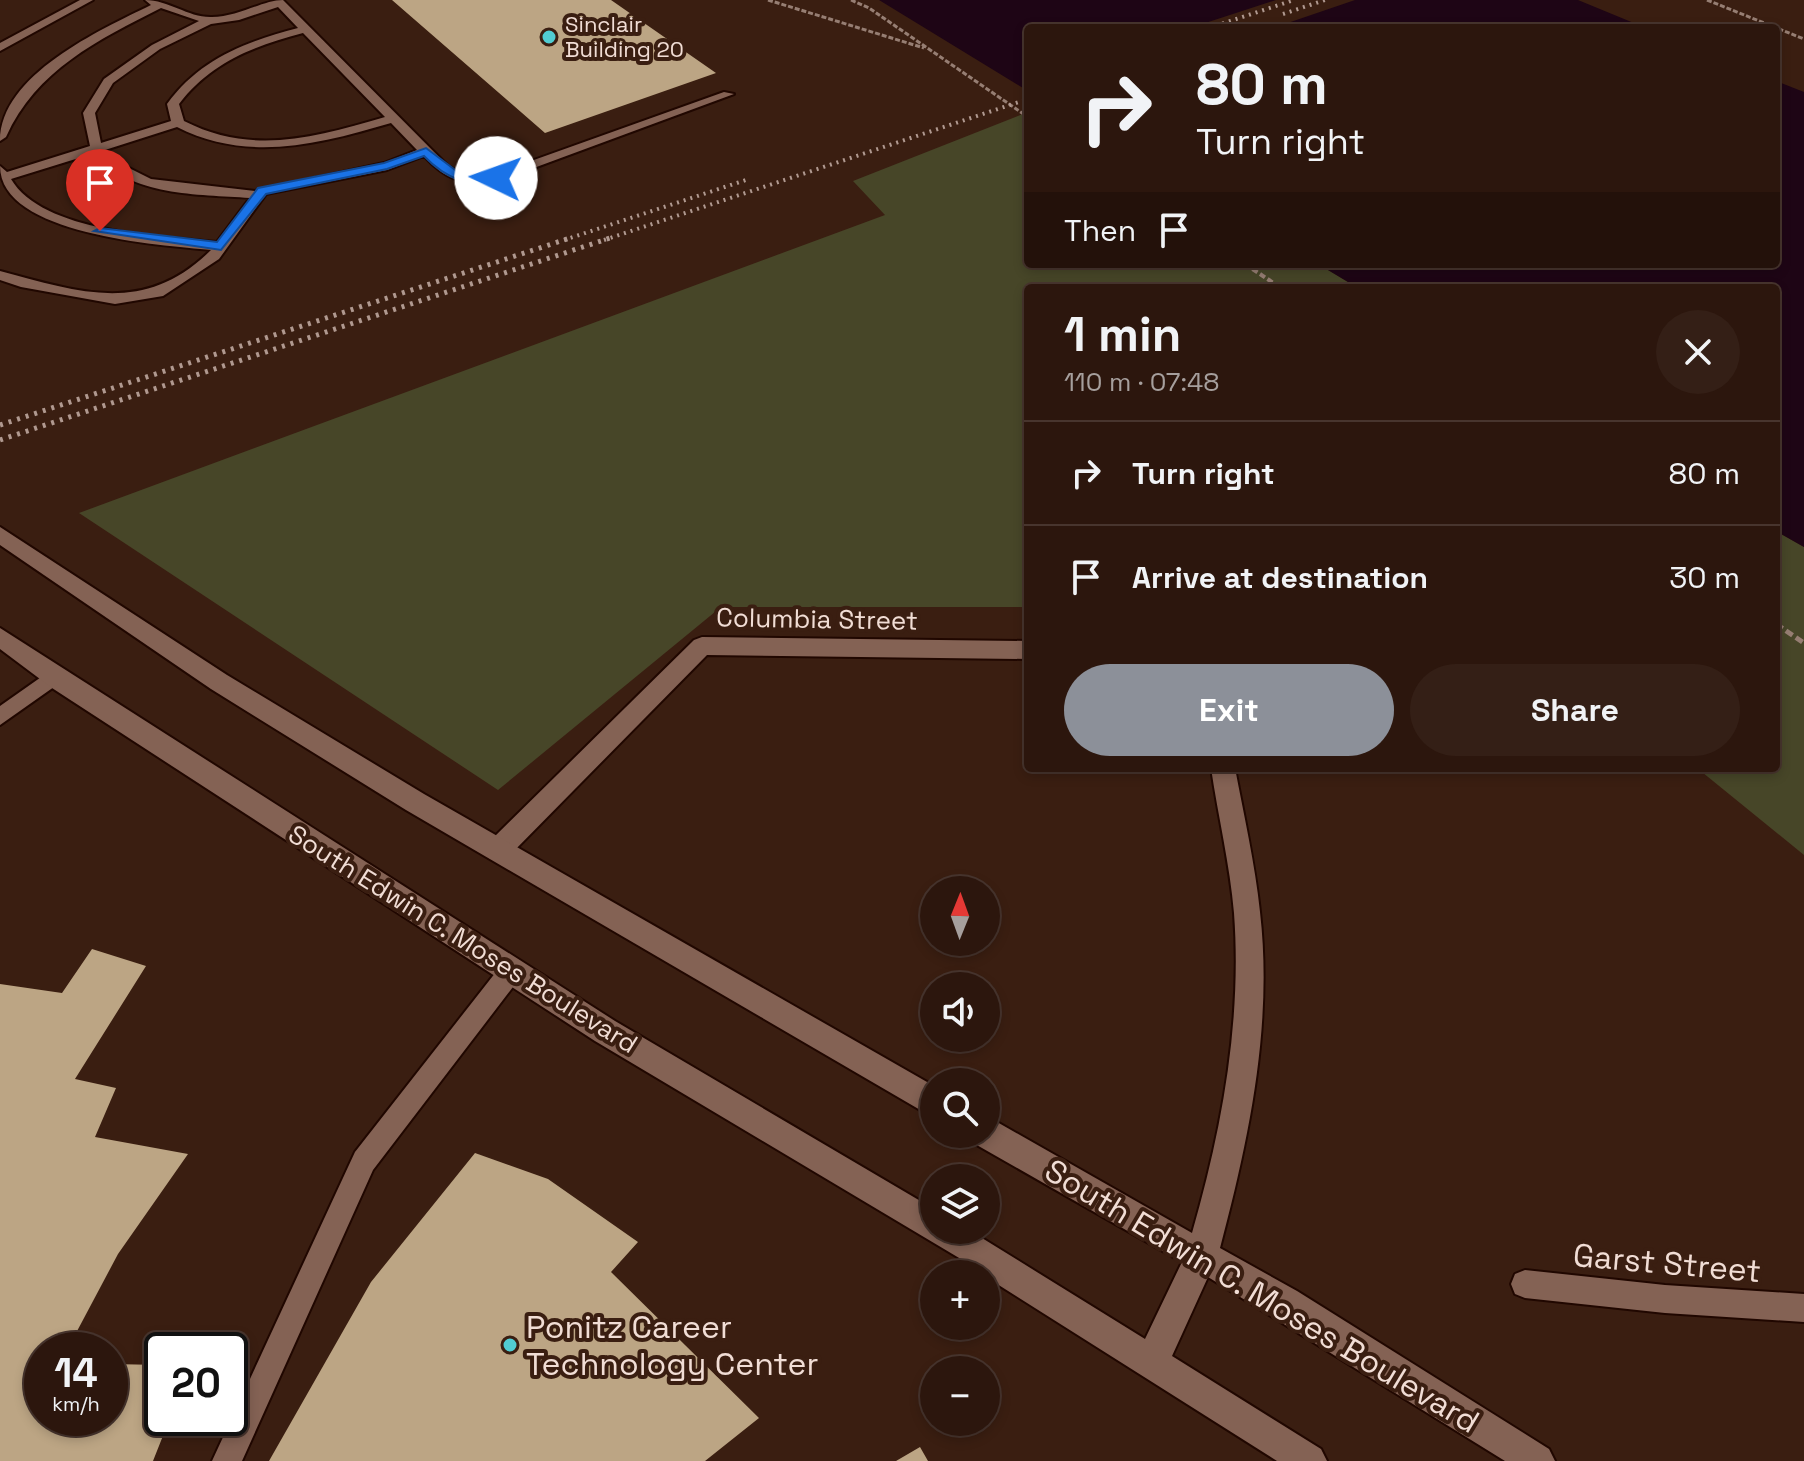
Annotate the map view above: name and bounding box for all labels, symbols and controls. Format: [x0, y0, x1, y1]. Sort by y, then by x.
place label: Sinclair Building 20 [565, 10, 684, 63]
marker: Sinclair Building 20 [540, 28, 558, 46]
text: 80 m [1196, 49, 1328, 120]
icon: right [1064, 56, 1168, 160]
text: Turn right [1196, 119, 1365, 165]
position arrow [454, 136, 538, 220]
pin [66, 149, 134, 231]
icon: arrive [78, 161, 122, 205]
icon: arrive [1152, 208, 1196, 252]
text: Then [1064, 211, 1136, 250]
text: 1 min [1064, 304, 1181, 365]
button: close [1656, 310, 1740, 394]
text: 110 m · 07:48 [1064, 365, 1220, 399]
icon: right [1064, 451, 1108, 495]
text: Turn right [1132, 454, 1275, 493]
text: 80 m [1669, 454, 1740, 493]
icon: arrive [1064, 555, 1108, 599]
text: Arrive at destination [1132, 558, 1428, 597]
text: 30 m [1669, 558, 1740, 597]
street label: Columbia Street [716, 600, 918, 638]
button: Exit [1064, 664, 1394, 756]
button: Share [1410, 664, 1740, 756]
street label: South Edwin C. Moses Boulevard [282, 817, 644, 1061]
north arrow [920, 876, 1000, 956]
map controls [920, 876, 1000, 1436]
button: sound [920, 972, 1000, 1052]
button: search [920, 1068, 1000, 1148]
street label: South Edwin C. Moses Boulevard [1038, 1150, 1486, 1442]
button: layers [920, 1164, 1000, 1244]
street label: Garst Street [1571, 1235, 1763, 1291]
button: + [920, 1260, 1000, 1340]
place label: Ponitz Career Technology Center [526, 1307, 818, 1384]
speed limit sign: 20 [144, 1332, 248, 1436]
marker: Ponitz Career Technology Center [501, 1336, 519, 1354]
text: 14 [54, 1348, 98, 1399]
button: − [920, 1356, 1000, 1436]
text: km/h [52, 1391, 100, 1417]

